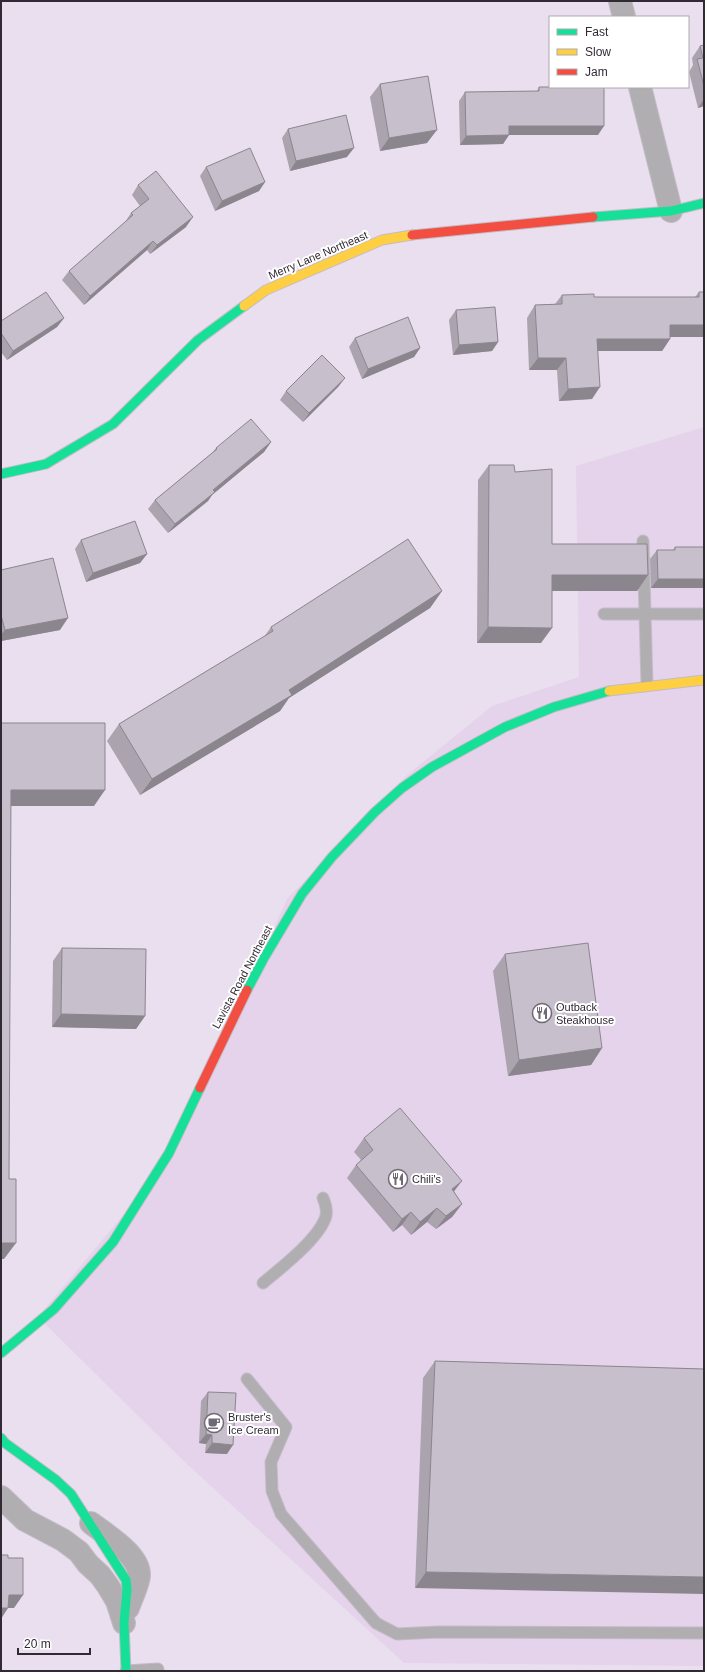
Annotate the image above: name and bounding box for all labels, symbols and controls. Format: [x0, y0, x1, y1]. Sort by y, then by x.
legend [549, 16, 689, 88]
text: Fast [585, 25, 609, 39]
text: Slow [585, 45, 611, 59]
text: Jam [585, 65, 608, 79]
street label: Merry Lane Northeast [267, 229, 369, 281]
street label: Lavista Road Northeast [210, 923, 274, 1031]
place label: Outback Steakhouse [556, 1001, 614, 1026]
restaurant icon: Outback Steakhouse [531, 1002, 553, 1024]
restaurant icon: Chili's [387, 1168, 409, 1190]
place label: Chili's [412, 1173, 441, 1185]
place label: Bruster's Ice Cream [228, 1411, 279, 1436]
cafe icon: Bruster's Ice Cream [203, 1412, 225, 1434]
scale bar [18, 1630, 90, 1656]
text: 20 m [24, 1637, 51, 1651]

